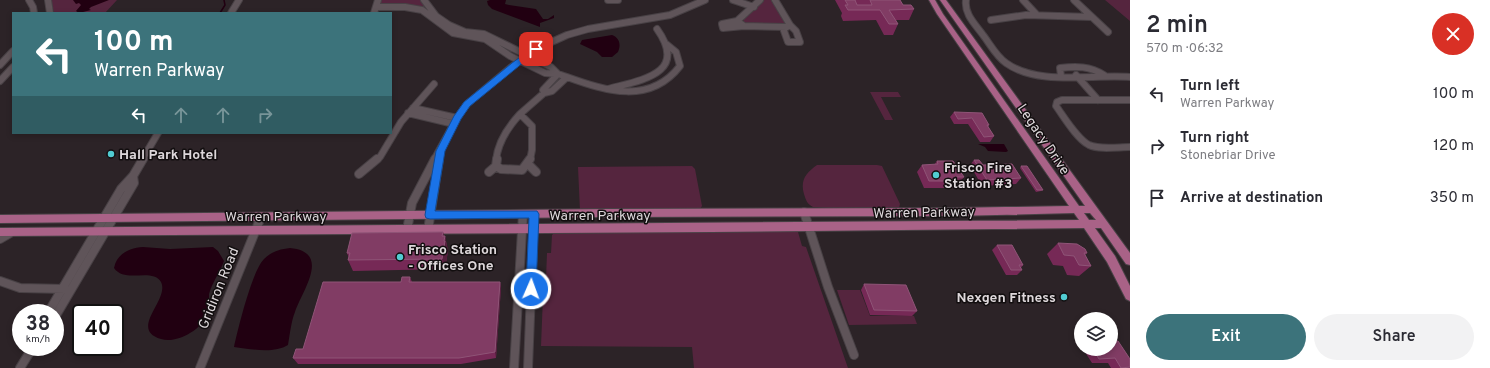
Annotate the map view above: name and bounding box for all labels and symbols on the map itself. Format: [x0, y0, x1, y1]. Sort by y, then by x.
pin [519, 32, 553, 66]
street label: Legacy Drive [1013, 101, 1073, 179]
place label: Hall Park Hotel [119, 147, 217, 164]
marker: Hall Park Hotel [106, 149, 116, 159]
place label: Frisco Fire Station #3 [944, 160, 1012, 193]
marker: Frisco Fire Station #3 [931, 170, 941, 180]
street label: Warren Parkway [873, 204, 975, 223]
street label: Warren Parkway [549, 208, 651, 225]
street label: Warren Parkway [225, 209, 327, 226]
place label: Frisco Station - Offices One [408, 242, 497, 275]
street label: Gridiron Road [195, 245, 243, 332]
marker: Frisco Station - Offices One [395, 252, 405, 262]
position arrow [510, 268, 552, 310]
place label: Nexgen Fitness [956, 290, 1056, 307]
marker: Nexgen Fitness [1059, 292, 1069, 302]
speed limit sign: 40 [72, 304, 124, 356]

